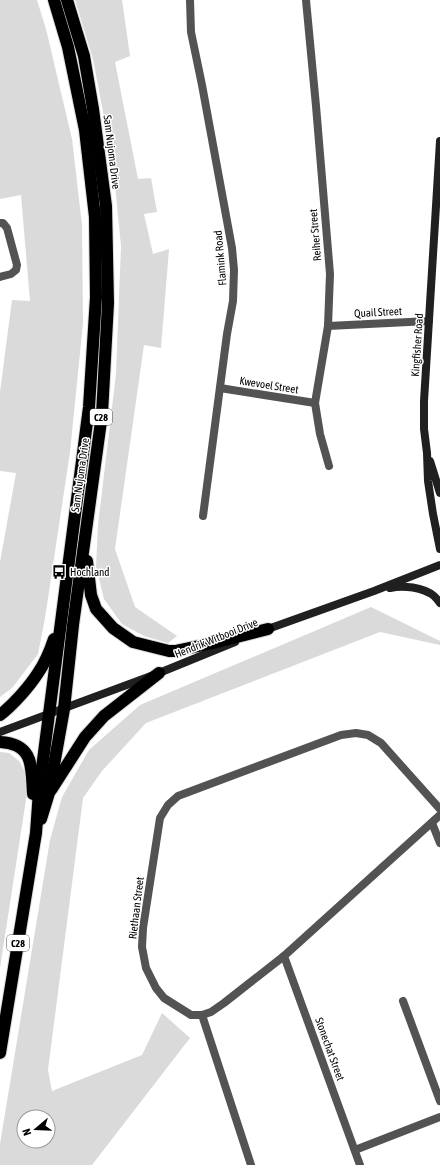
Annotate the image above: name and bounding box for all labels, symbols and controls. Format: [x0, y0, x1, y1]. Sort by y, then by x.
street label: Sam Nujoma Drive [102, 114, 122, 190]
street label: Reiher Street [307, 208, 323, 262]
street label: Flamink Road [212, 230, 228, 286]
street label: Quail Street [354, 305, 402, 319]
street label: Kingfisher Road [409, 313, 425, 377]
street label: Kwevoel Street [239, 374, 299, 396]
road number: C28 [90, 409, 112, 425]
street label: Sam Nujoma Drive [69, 437, 91, 513]
bus stop icon: Hochland [51, 564, 67, 580]
place label: Hochland [70, 566, 110, 578]
street label: Hendrik Witbooi Drive [173, 616, 259, 660]
street label: Riethaan Street [126, 876, 146, 940]
road number: C28 [7, 935, 29, 951]
street label: Stonechat Street [313, 1016, 347, 1082]
north arrow [16, 1109, 56, 1149]
text: N [20, 1127, 33, 1137]

